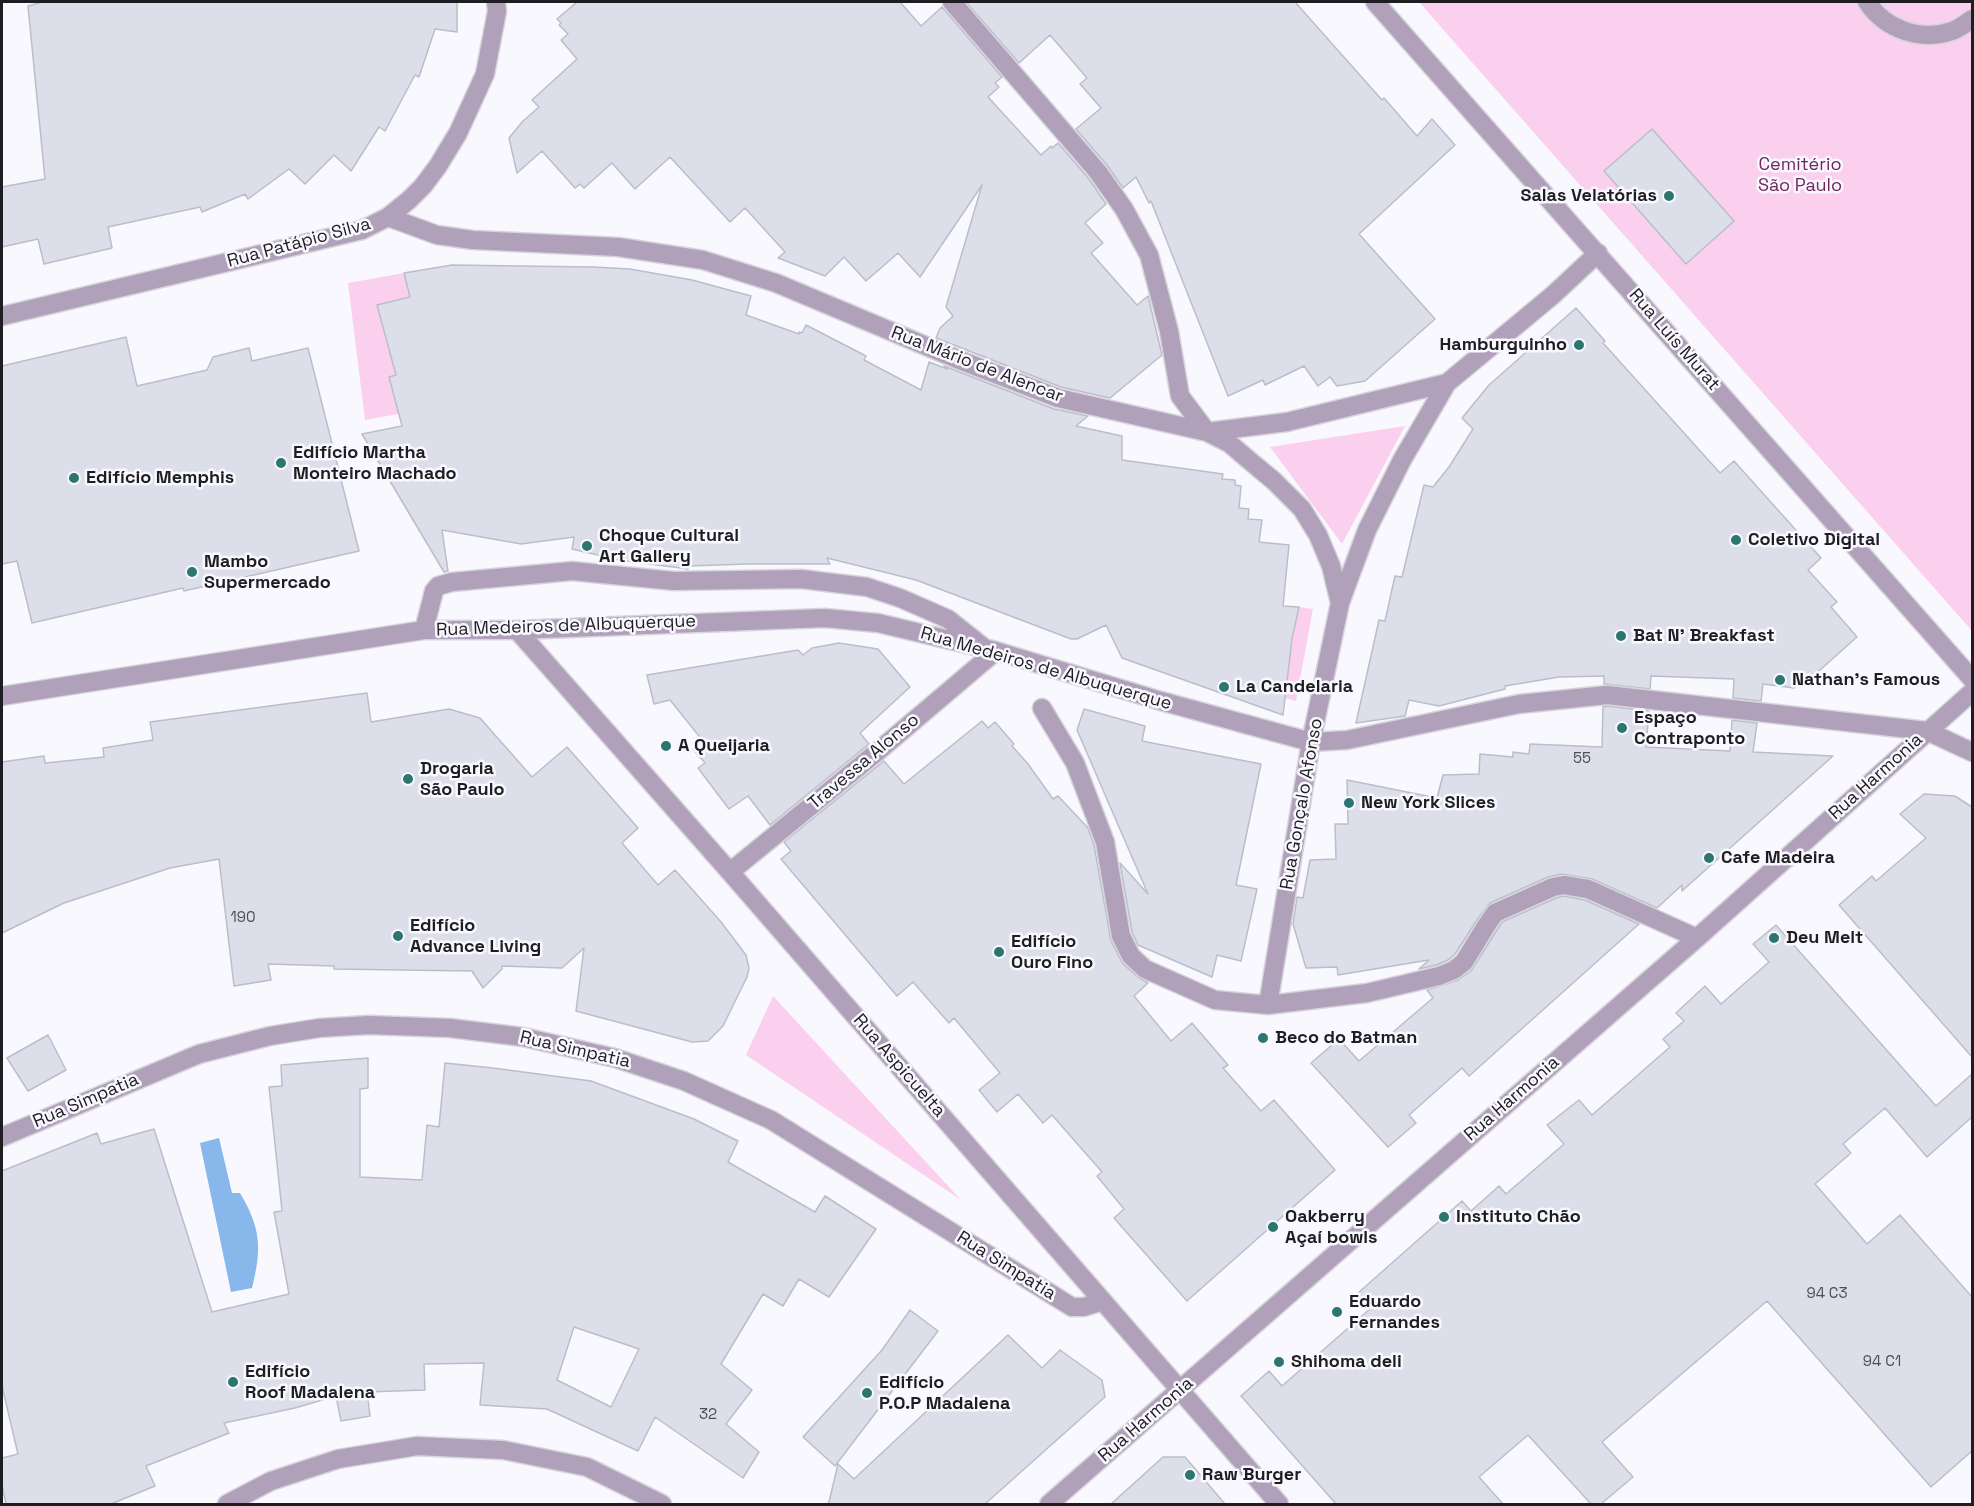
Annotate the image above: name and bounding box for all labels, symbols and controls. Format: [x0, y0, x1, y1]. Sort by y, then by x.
park label: Cemitério São Paulo [1758, 154, 1842, 196]
place label: Salas Velatórias [1520, 185, 1657, 207]
marker: Salas Velatórias [1662, 189, 1676, 203]
street label: Rua Patápio Silva [225, 213, 373, 273]
street label: Rua Luís Murat [1624, 285, 1724, 395]
street label: Rua Mário de Alencar [888, 322, 1066, 408]
place label: Hamburguinho [1439, 334, 1567, 356]
marker: Hamburguinho [1572, 338, 1586, 352]
place label: Edifício Martha Monteiro Machado [293, 442, 457, 484]
marker: Edifício Martha Monteiro Machado [274, 456, 288, 470]
place label: Edifício Memphis [86, 467, 234, 489]
marker: Edifício Memphis [67, 471, 81, 485]
place label: Choque Cultural Art Gallery [599, 525, 739, 568]
place label: Coletivo Digital [1748, 529, 1880, 551]
marker: Coletivo Digital [1729, 533, 1743, 547]
marker: Choque Cultural Art Gallery [580, 539, 594, 553]
place label: Mambo Supermercado [204, 551, 331, 594]
marker: Mambo Supermercado [185, 565, 199, 579]
street label: Rua Medeiros de Albuquerque [436, 611, 696, 641]
street label: Rua Medeiros de Albuquerque [918, 623, 1174, 715]
place label: Bat N' Breakfast [1633, 625, 1775, 647]
marker: Bat N' Breakfast [1614, 629, 1628, 643]
place label: Nathan's Famous [1792, 669, 1940, 691]
marker: Nathan's Famous [1773, 673, 1787, 687]
place label: La Candelaria [1236, 676, 1353, 698]
marker: La Candelaria [1217, 680, 1231, 694]
place label: Espaço Contraponto [1634, 707, 1745, 750]
street label: Travessa Alonso [804, 709, 924, 815]
street label: Rua Gonçalo Afonso [1276, 716, 1328, 892]
marker: Espaço Contraponto [1615, 721, 1629, 735]
street label: Rua Harmonia [1825, 729, 1927, 825]
place label: A Queijaria [678, 735, 770, 757]
marker: A Queijaria [659, 739, 673, 753]
house number: 55 [1573, 750, 1591, 768]
place label: Drogaria São Paulo [420, 758, 504, 800]
marker: Drogaria São Paulo [401, 772, 415, 786]
place label: New York Slices [1361, 792, 1495, 814]
marker: New York Slices [1342, 796, 1356, 810]
place label: Cafe Madeira [1721, 847, 1835, 869]
marker: Cafe Madeira [1702, 851, 1716, 865]
house number: 190 [230, 909, 256, 927]
place label: Edifício Advance Living [410, 915, 541, 958]
place label: Deu Melt [1786, 927, 1863, 949]
marker: Edifício Advance Living [391, 929, 405, 943]
place label: Edifício Ouro Fino [1011, 931, 1093, 974]
marker: Deu Melt [1767, 931, 1781, 945]
marker: Edifício Ouro Fino [992, 945, 1006, 959]
street label: Rua Aspicuelta [848, 1010, 950, 1122]
street label: Rua Simpatia [518, 1027, 632, 1073]
place label: Beco do Batman [1275, 1027, 1417, 1049]
marker: Beco do Batman [1256, 1031, 1270, 1045]
street label: Rua Harmonia [1460, 1052, 1564, 1146]
street label: Rua Simpatia [30, 1069, 142, 1133]
place label: Oakberry Açaí bowls [1285, 1206, 1378, 1248]
place label: Instituto Chão [1456, 1206, 1581, 1228]
marker: Instituto Chão [1437, 1210, 1451, 1224]
marker: Oakberry Açaí bowls [1266, 1220, 1280, 1234]
street label: Rua Simpatia [952, 1227, 1060, 1305]
house number: 94 C3 [1806, 1285, 1848, 1303]
place label: Eduardo Fernandes [1349, 1291, 1440, 1334]
marker: Eduardo Fernandes [1330, 1305, 1344, 1319]
place label: Shihoma deli [1291, 1351, 1402, 1373]
house number: 94 C1 [1863, 1353, 1901, 1371]
marker: Shihoma deli [1272, 1355, 1286, 1369]
place label: Edifício Roof Madalena [245, 1361, 375, 1404]
place label: Edifício P.O.P Madalena [879, 1372, 1010, 1414]
street label: Rua Harmonia [1094, 1373, 1198, 1467]
marker: Edifício Roof Madalena [226, 1375, 240, 1389]
marker: Edifício P.O.P Madalena [860, 1386, 874, 1400]
house number: 32 [699, 1406, 717, 1424]
place label: Raw Burger [1202, 1464, 1301, 1486]
marker: Raw Burger [1183, 1468, 1197, 1482]

